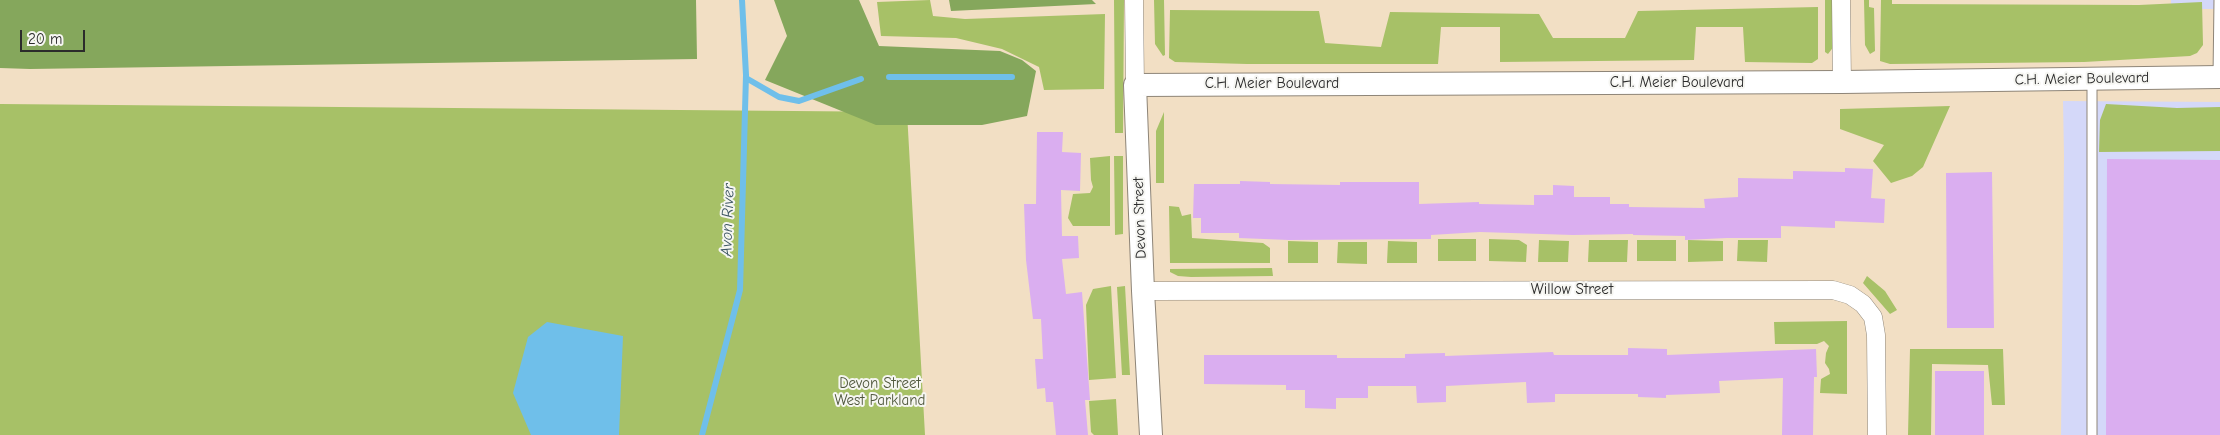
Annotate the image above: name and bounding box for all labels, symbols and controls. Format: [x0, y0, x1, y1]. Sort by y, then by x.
scale bar [22, 20, 88, 52]
text: 20 m [28, 30, 62, 48]
street label: C.H. Meier Boulevard [2015, 69, 2149, 89]
street label: C.H. Meier Boulevard [1610, 74, 1744, 92]
street label: C.H. Meier Boulevard [1205, 75, 1339, 93]
street label: Devon Street [1130, 177, 1150, 259]
water label: Avon River [717, 183, 739, 257]
street label: Willow Street [1531, 281, 1613, 299]
park label: Devon Street West Parkland [834, 375, 926, 410]

